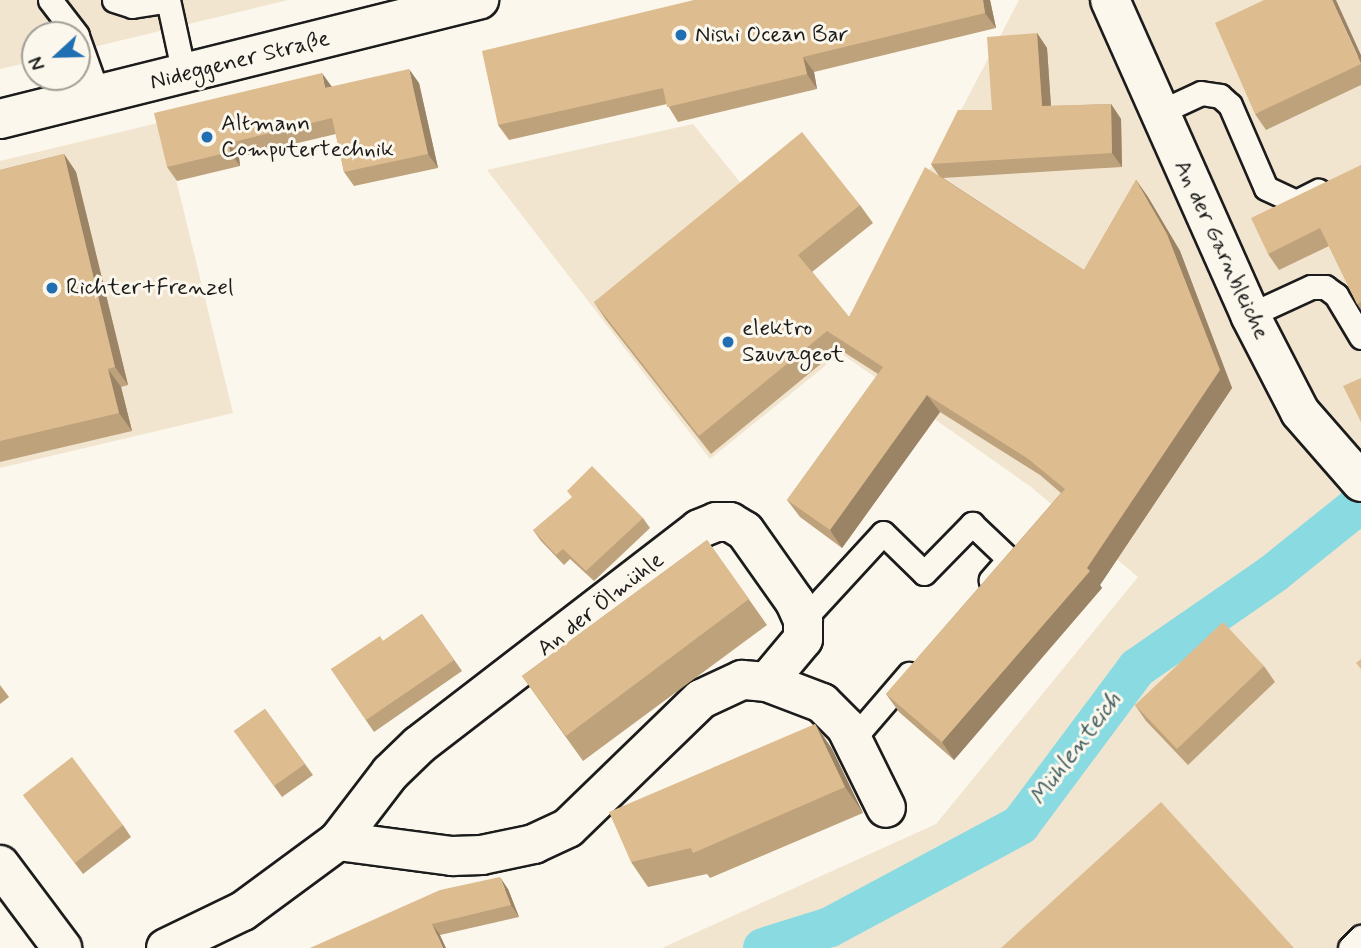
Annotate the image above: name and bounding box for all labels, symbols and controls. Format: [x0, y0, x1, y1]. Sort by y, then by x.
north arrow [21, 21, 91, 91]
place label: Nishi Ocean Bar [695, 21, 850, 49]
street label: Nideggener Straße [147, 25, 333, 97]
marker: Nishi Ocean Bar [673, 27, 689, 43]
text: N [24, 53, 52, 74]
place label: Altmann Computertechnik [221, 110, 394, 164]
marker: Altmann Computertechnik [199, 129, 215, 145]
street label: An der Garnbleiche [1168, 158, 1274, 342]
place label: Richter+Frenzel [66, 274, 234, 302]
marker: Richter+Frenzel [44, 280, 60, 296]
place label: elektro Sauvageot [742, 315, 844, 369]
marker: elektro Sauvageot [720, 334, 736, 350]
street label: An der Ölmühle [533, 548, 669, 662]
water label: Mühlenteich [1024, 687, 1128, 811]

